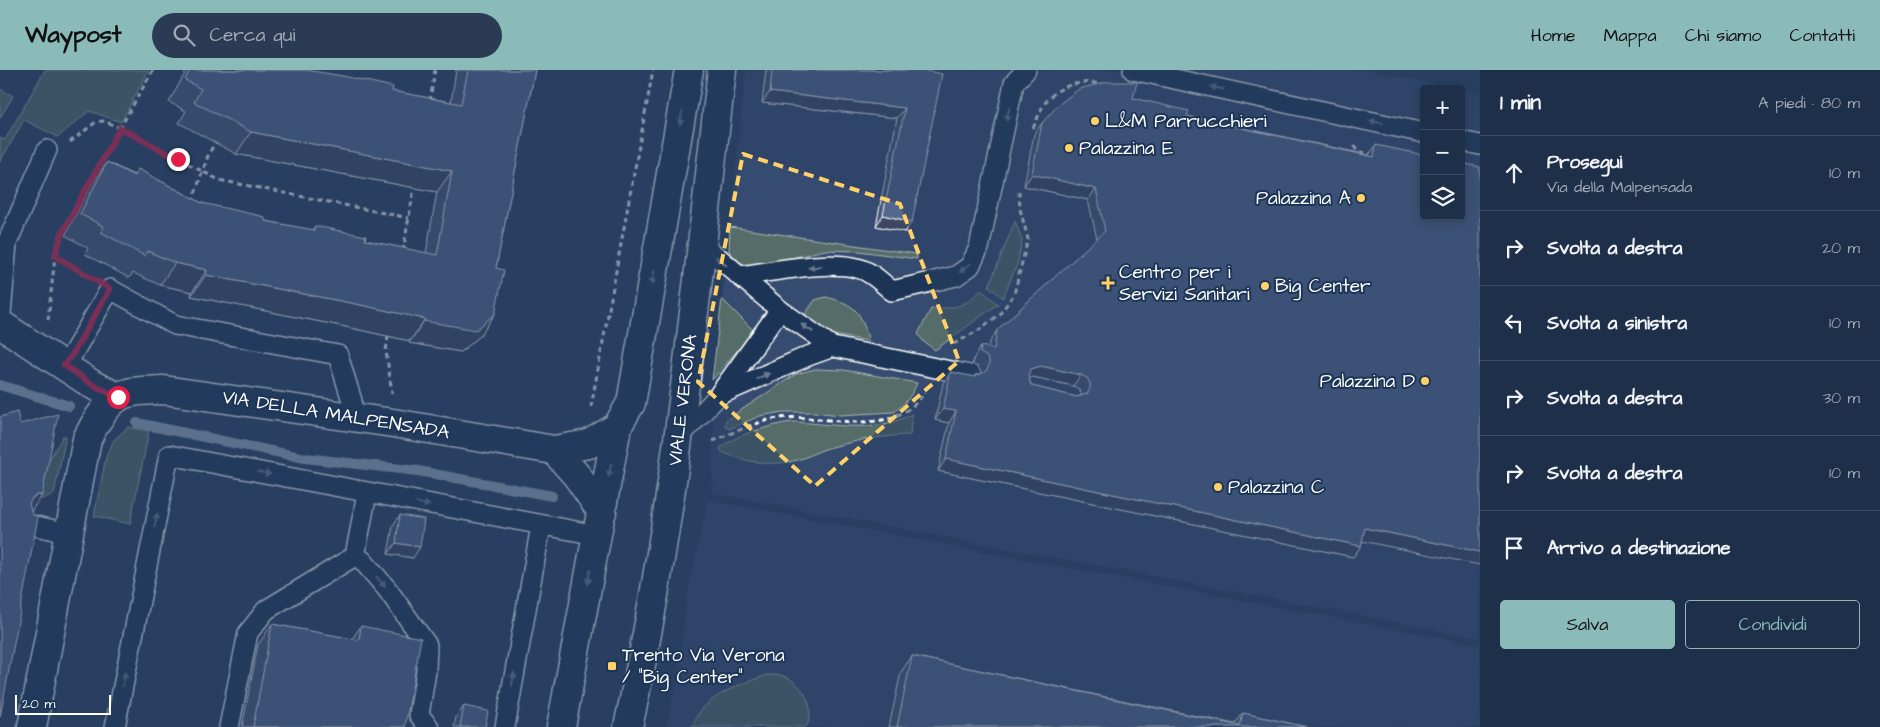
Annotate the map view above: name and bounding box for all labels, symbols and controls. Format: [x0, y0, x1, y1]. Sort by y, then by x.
search box [152, 13, 502, 58]
text: Waypost [25, 18, 122, 52]
icon: search [170, 21, 198, 49]
text: Cerca qui [210, 22, 295, 49]
text: Home [1531, 23, 1576, 48]
text: Mappa [1604, 23, 1657, 48]
text: Chi siamo [1685, 23, 1761, 48]
text: Contatti [1789, 23, 1855, 48]
one-way arrow [1210, 84, 1225, 92]
map controls [1420, 85, 1465, 220]
button: + [1420, 85, 1465, 130]
text: 1 min [1500, 88, 1541, 117]
text: A piedi · 80 m [1758, 92, 1860, 114]
one-way arrow [1003, 106, 1011, 122]
place label: L&M Parrucchieri [1105, 108, 1267, 135]
one-way arrow [676, 110, 684, 126]
marker: L&M Parrucchieri [1089, 115, 1101, 127]
one-way arrow [1369, 118, 1384, 126]
button: − [1420, 130, 1465, 175]
place label: Palazzina E [1079, 135, 1173, 162]
marker: Palazzina E [1063, 142, 1075, 154]
route end [167, 148, 190, 171]
text: Prosegui [1547, 149, 1622, 176]
icon: ahead [1500, 159, 1528, 187]
text: 10 m [1829, 162, 1860, 184]
button: layers [1420, 175, 1465, 220]
text: Via della Malpensada [1547, 176, 1692, 198]
place label: Palazzina A [1256, 185, 1351, 212]
marker: Palazzina A [1355, 192, 1367, 204]
icon: right [1500, 234, 1528, 262]
text: Svolta a destra [1547, 235, 1682, 262]
text: 20 m [1822, 237, 1860, 259]
one-way arrow [715, 255, 728, 266]
place label: Centro per i Servizi Sanitari [1119, 259, 1250, 308]
one-way arrow [807, 263, 823, 271]
one-way arrow [959, 263, 972, 274]
one-way arrow [648, 271, 656, 287]
place label: Big Center [1275, 273, 1371, 301]
marker: Centro per i Servizi Sanitari [1101, 276, 1115, 290]
marker: Big Center [1259, 280, 1271, 292]
icon: left [1500, 309, 1528, 337]
text: Svolta a sinistra [1547, 310, 1687, 337]
text: 10 m [1829, 312, 1860, 334]
one-way arrow [800, 323, 814, 333]
street label: VIALE VERONA [662, 333, 704, 467]
place label: Palazzina D [1320, 368, 1415, 395]
one-way arrow [756, 371, 770, 379]
marker: Palazzina D [1419, 375, 1431, 387]
street label: VIA DELLA MALPENSADA [221, 384, 451, 446]
icon: right [1500, 384, 1528, 412]
text: Svolta a destra [1547, 385, 1682, 412]
route start [107, 386, 130, 409]
text: 30 m [1823, 387, 1860, 409]
icon: right [1500, 459, 1528, 487]
text: Svolta a destra [1547, 460, 1682, 487]
one-way arrow [606, 462, 614, 477]
text: 10 m [1829, 462, 1860, 484]
one-way arrow [256, 470, 272, 478]
place label: Palazzina C [1228, 474, 1325, 501]
marker: Palazzina C [1212, 481, 1224, 493]
one-way arrow [416, 500, 432, 508]
one-way arrow [152, 511, 160, 527]
icon: arrive [1500, 534, 1528, 562]
text: Arrivo a destinazione [1547, 535, 1730, 562]
one-way arrow [585, 570, 593, 586]
one-way arrow [375, 575, 387, 587]
button: Salva [1500, 600, 1675, 649]
button: Condividi [1685, 600, 1860, 649]
place label: Trento Via Verona / "Big Center" [622, 642, 785, 692]
marker: Trento Via Verona / "Big Center" [606, 660, 618, 672]
one-way arrow [510, 671, 518, 687]
one-way arrow [120, 672, 128, 687]
scale bar [15, 692, 111, 715]
text: 20 m [22, 694, 55, 714]

